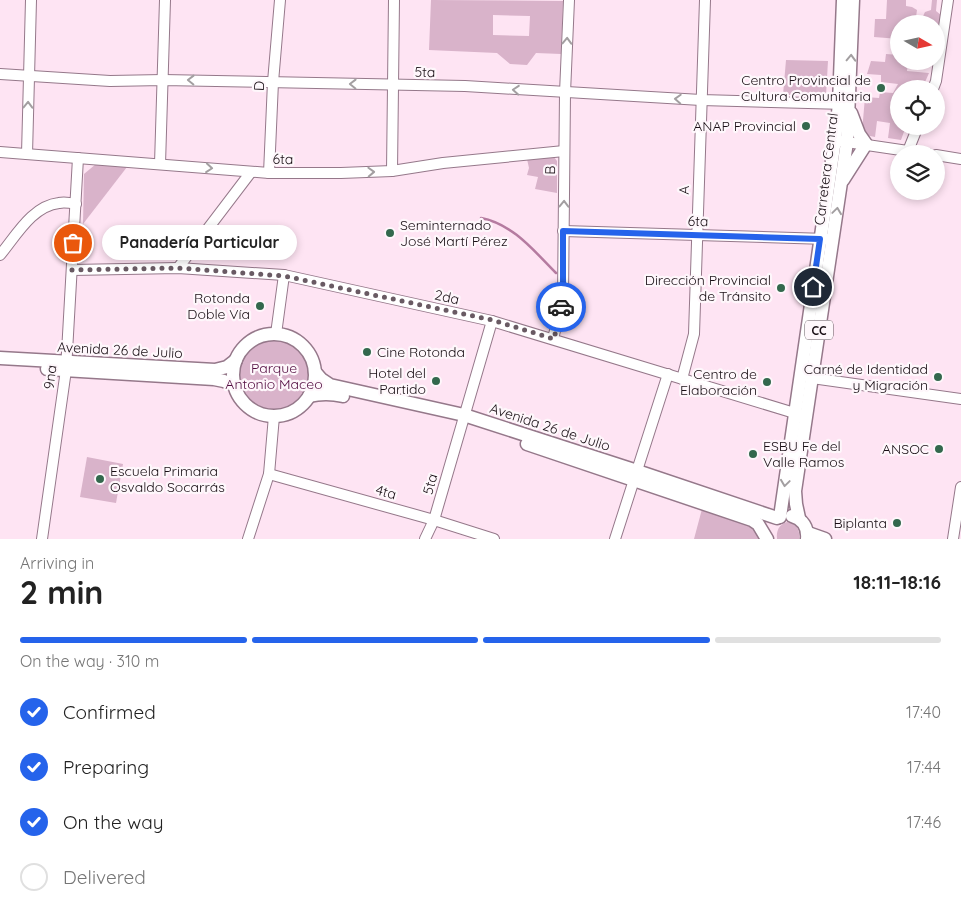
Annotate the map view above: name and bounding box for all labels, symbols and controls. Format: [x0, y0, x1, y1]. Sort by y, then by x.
north arrow [890, 15, 945, 70]
map controls [890, 15, 945, 200]
one-way arrow [562, 37, 572, 45]
one-way arrow [845, 54, 856, 62]
street label: 5ta [414, 63, 436, 81]
place label: Centro Provincial de Cultura Comunitaria [741, 71, 871, 105]
one-way arrow [186, 75, 194, 86]
one-way arrow [349, 79, 356, 89]
street label: D [250, 80, 268, 92]
button: locate [890, 80, 945, 135]
marker: Centro Provincial de Cultura Comunitaria [875, 82, 887, 94]
one-way arrow [511, 84, 519, 95]
one-way arrow [673, 94, 681, 104]
one-way arrow [23, 101, 33, 108]
street label: Carretera Central [810, 112, 842, 226]
place label: ANAP Provincial [693, 117, 796, 135]
marker: ANAP Provincial [800, 120, 812, 132]
button: layers [890, 145, 945, 200]
street label: 6ta [272, 150, 294, 168]
one-way arrow [205, 162, 213, 173]
street label: B [541, 165, 559, 175]
one-way arrow [368, 167, 376, 177]
street label: A [675, 185, 693, 195]
one-way arrow [558, 200, 569, 208]
one-way arrow [831, 206, 841, 215]
street label: 6ta [687, 212, 709, 230]
place label: Seminternado José Martí Pérez [400, 216, 508, 250]
pin [52, 222, 94, 264]
callout: Panadería Particular [103, 226, 298, 260]
marker: Seminternado José Martí Pérez [384, 227, 396, 239]
icon: bag [59, 229, 87, 257]
text: Panadería Particular [120, 232, 279, 252]
pin [792, 266, 834, 308]
place label: Dirección Provincial de Tránsito [645, 271, 771, 305]
icon: home [799, 273, 827, 301]
courier [536, 282, 586, 332]
marker: Dirección Provincial de Tránsito [775, 282, 787, 294]
street label: 2da [433, 286, 461, 308]
place label: Rotonda Doble Vía [187, 289, 250, 323]
icon: car [547, 293, 575, 321]
marker: Rotonda Doble Vía [254, 300, 266, 312]
road number: CC [805, 320, 833, 340]
street label: Avenida 26 de Julio [57, 338, 183, 362]
place label: Cine Rotonda [377, 343, 465, 361]
marker: Cine Rotonda [361, 346, 373, 358]
park label: Parque Antonio Maceo [225, 359, 323, 393]
place label: Carné de Identidad y Migración [804, 360, 928, 394]
street label: 9na [40, 364, 60, 390]
place label: Hotel del Partido [368, 364, 426, 398]
place label: Centro de Elaboración [680, 365, 757, 399]
marker: Carné de Identidad y Migración [932, 371, 944, 383]
marker: Hotel del Partido [430, 375, 442, 387]
marker: Centro de Elaboración [761, 376, 773, 388]
street label: Avenida 26 de Julio [487, 399, 613, 455]
place label: ESBU Fe del Valle Ramos [763, 437, 844, 471]
place label: ANSOC [882, 440, 929, 458]
marker: ANSOC [933, 443, 945, 455]
marker: ESBU Fe del Valle Ramos [747, 448, 759, 460]
place label: Escuela Primaria Osvaldo Socarrás [110, 462, 225, 496]
street label: 5ta [418, 471, 442, 497]
marker: Escuela Primaria Osvaldo Socarrás [94, 473, 106, 485]
one-way arrow [780, 479, 791, 487]
street label: 4ta [374, 481, 398, 503]
place label: Biplanta [833, 514, 887, 532]
marker: Biplanta [891, 517, 903, 529]
text: Arriving in [20, 553, 94, 573]
text: 18:11–18:16 [853, 570, 941, 594]
text: 2 min [20, 572, 103, 612]
text: On the way · 310 m [20, 651, 159, 671]
icon: check [20, 698, 48, 726]
text: Confirmed [63, 700, 156, 724]
text: 17:40 [906, 702, 941, 722]
icon: check [20, 753, 48, 781]
text: Preparing [63, 755, 149, 779]
text: 17:44 [907, 757, 941, 777]
icon: check [20, 808, 48, 836]
text: On the way [63, 810, 164, 834]
text: 17:46 [907, 812, 941, 832]
text: Delivered [63, 865, 146, 889]

